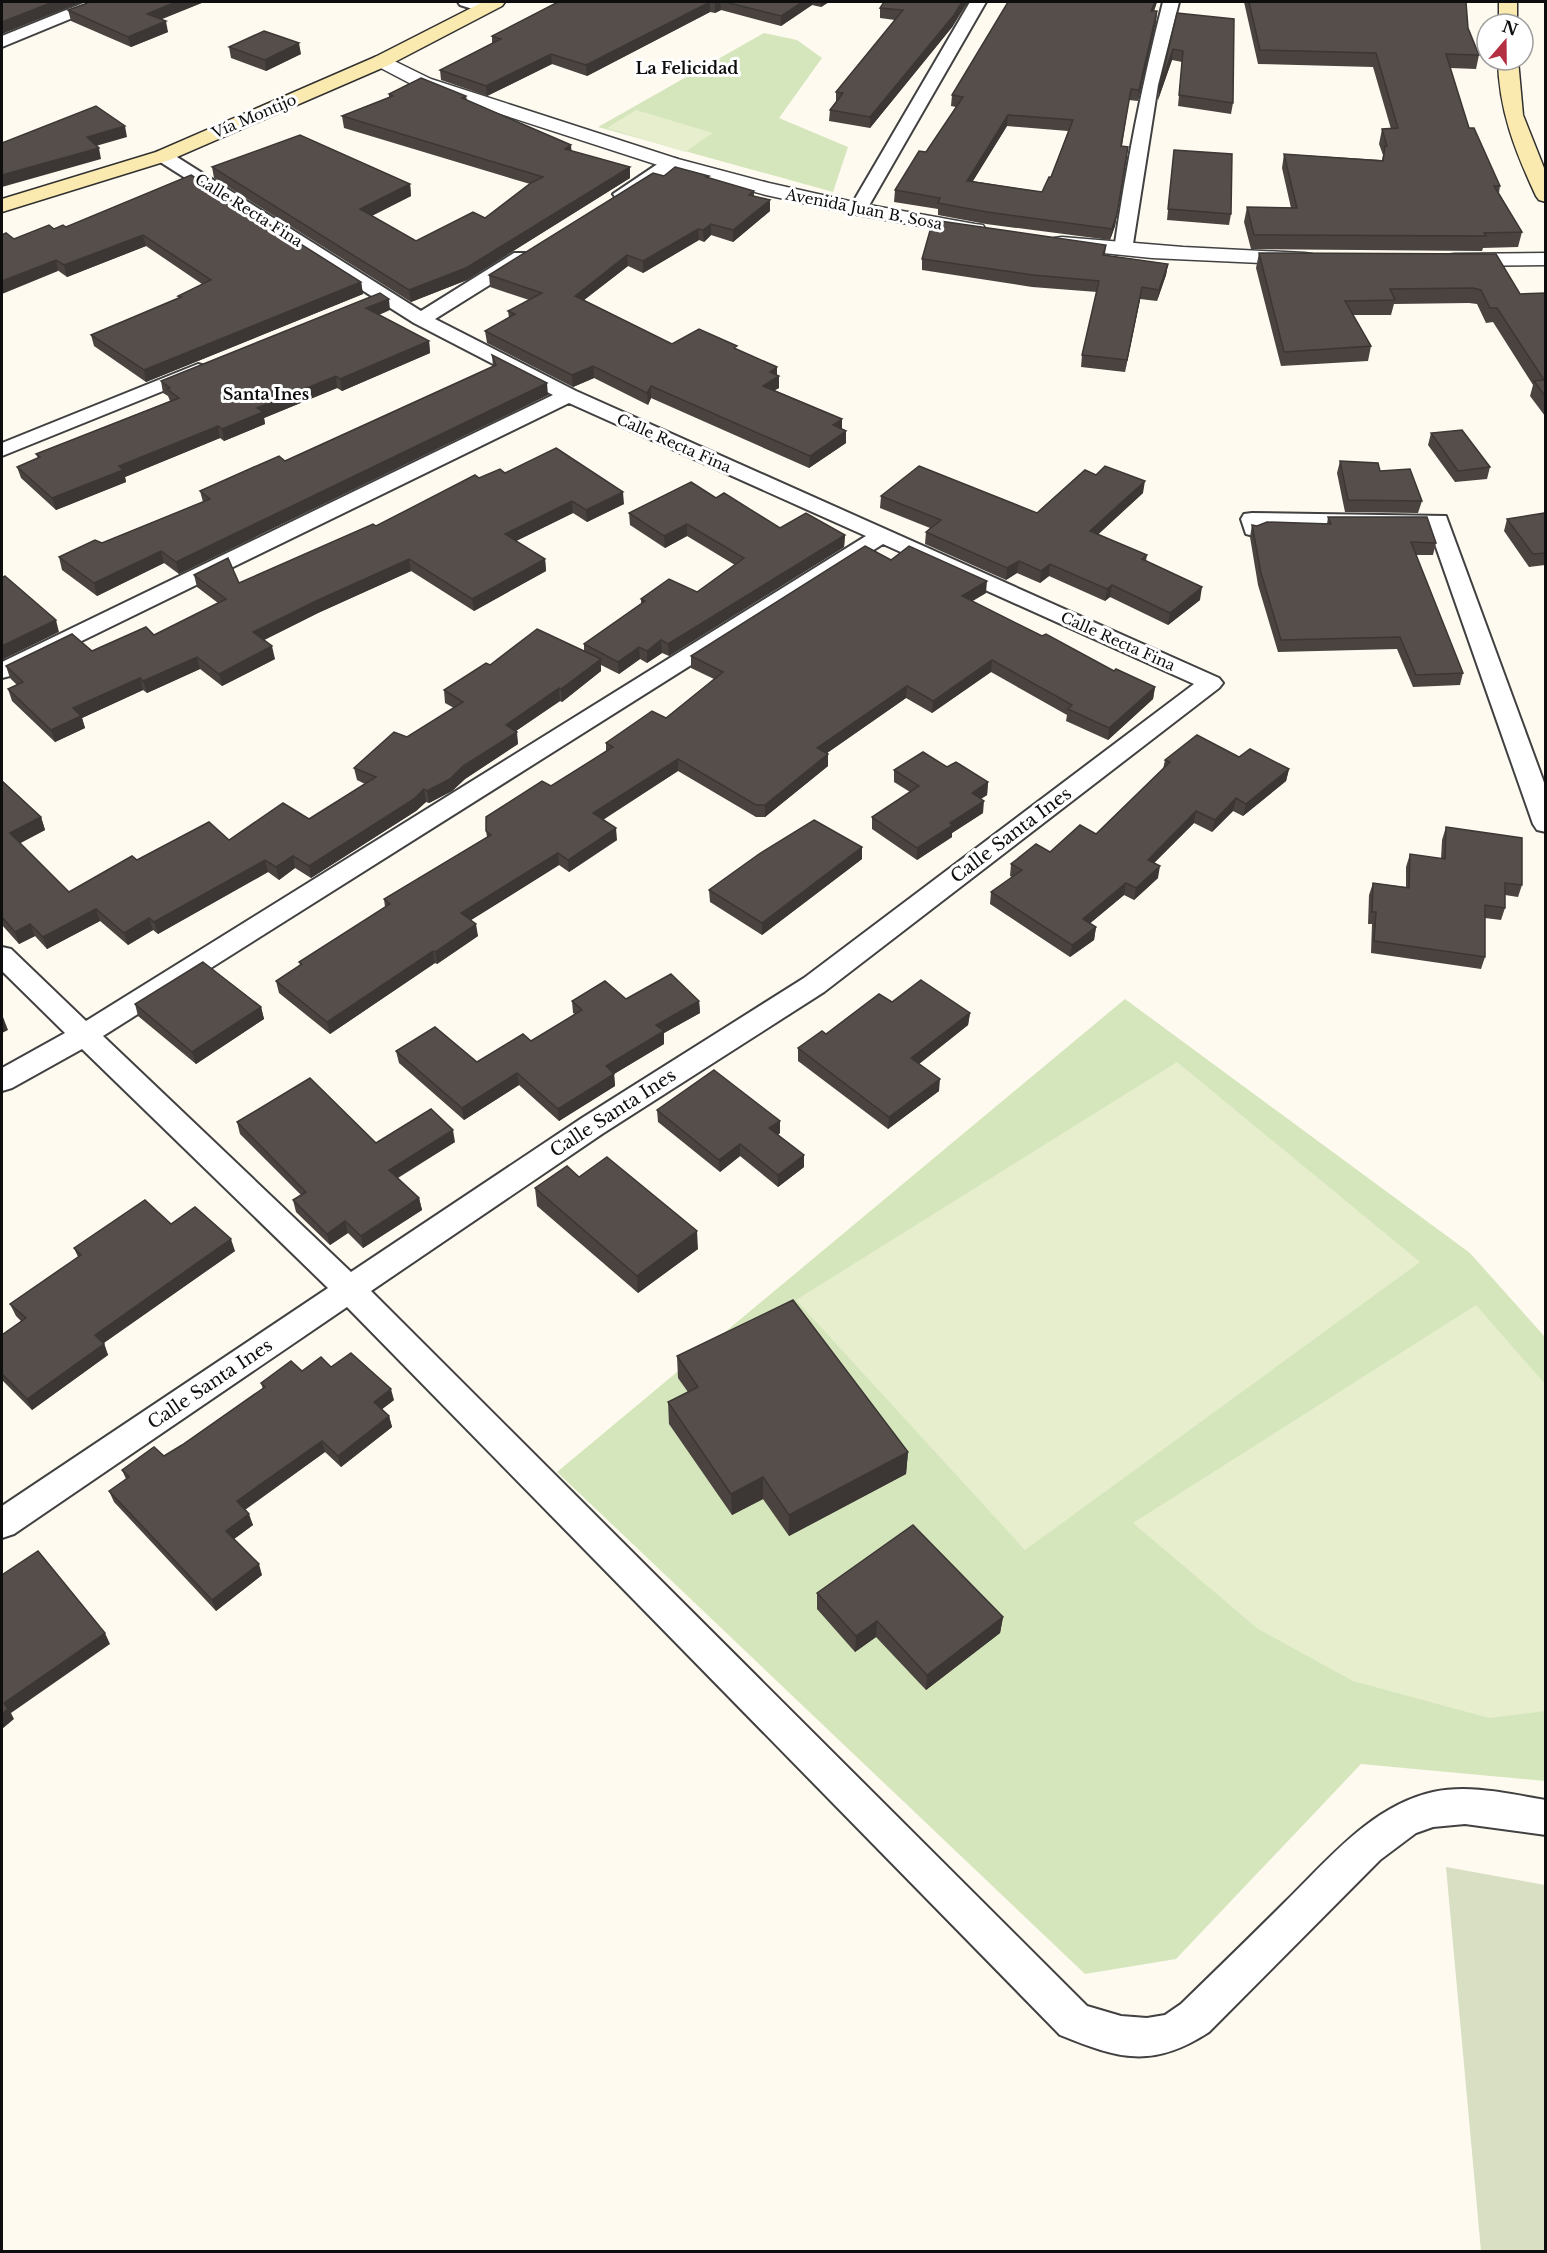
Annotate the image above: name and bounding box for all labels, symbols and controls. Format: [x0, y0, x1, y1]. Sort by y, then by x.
north arrow [1475, 12, 1535, 72]
text: N [1500, 16, 1521, 40]
district label: La Felicidad [636, 58, 738, 78]
street label: Vía Montijo [208, 90, 299, 143]
street label: Calle Recta Fina [192, 169, 307, 251]
street label: Avenida Juan B. Sosa [783, 184, 945, 234]
district label: Santa Ines [223, 384, 309, 404]
street label: Calle Recta Fina [614, 409, 735, 477]
street label: Calle Recta Fina [1058, 607, 1179, 675]
street label: Calle Santa Ines [946, 782, 1076, 888]
street label: Calle Santa Ines [546, 1064, 680, 1162]
street label: Calle Santa Ines [143, 1334, 277, 1434]

